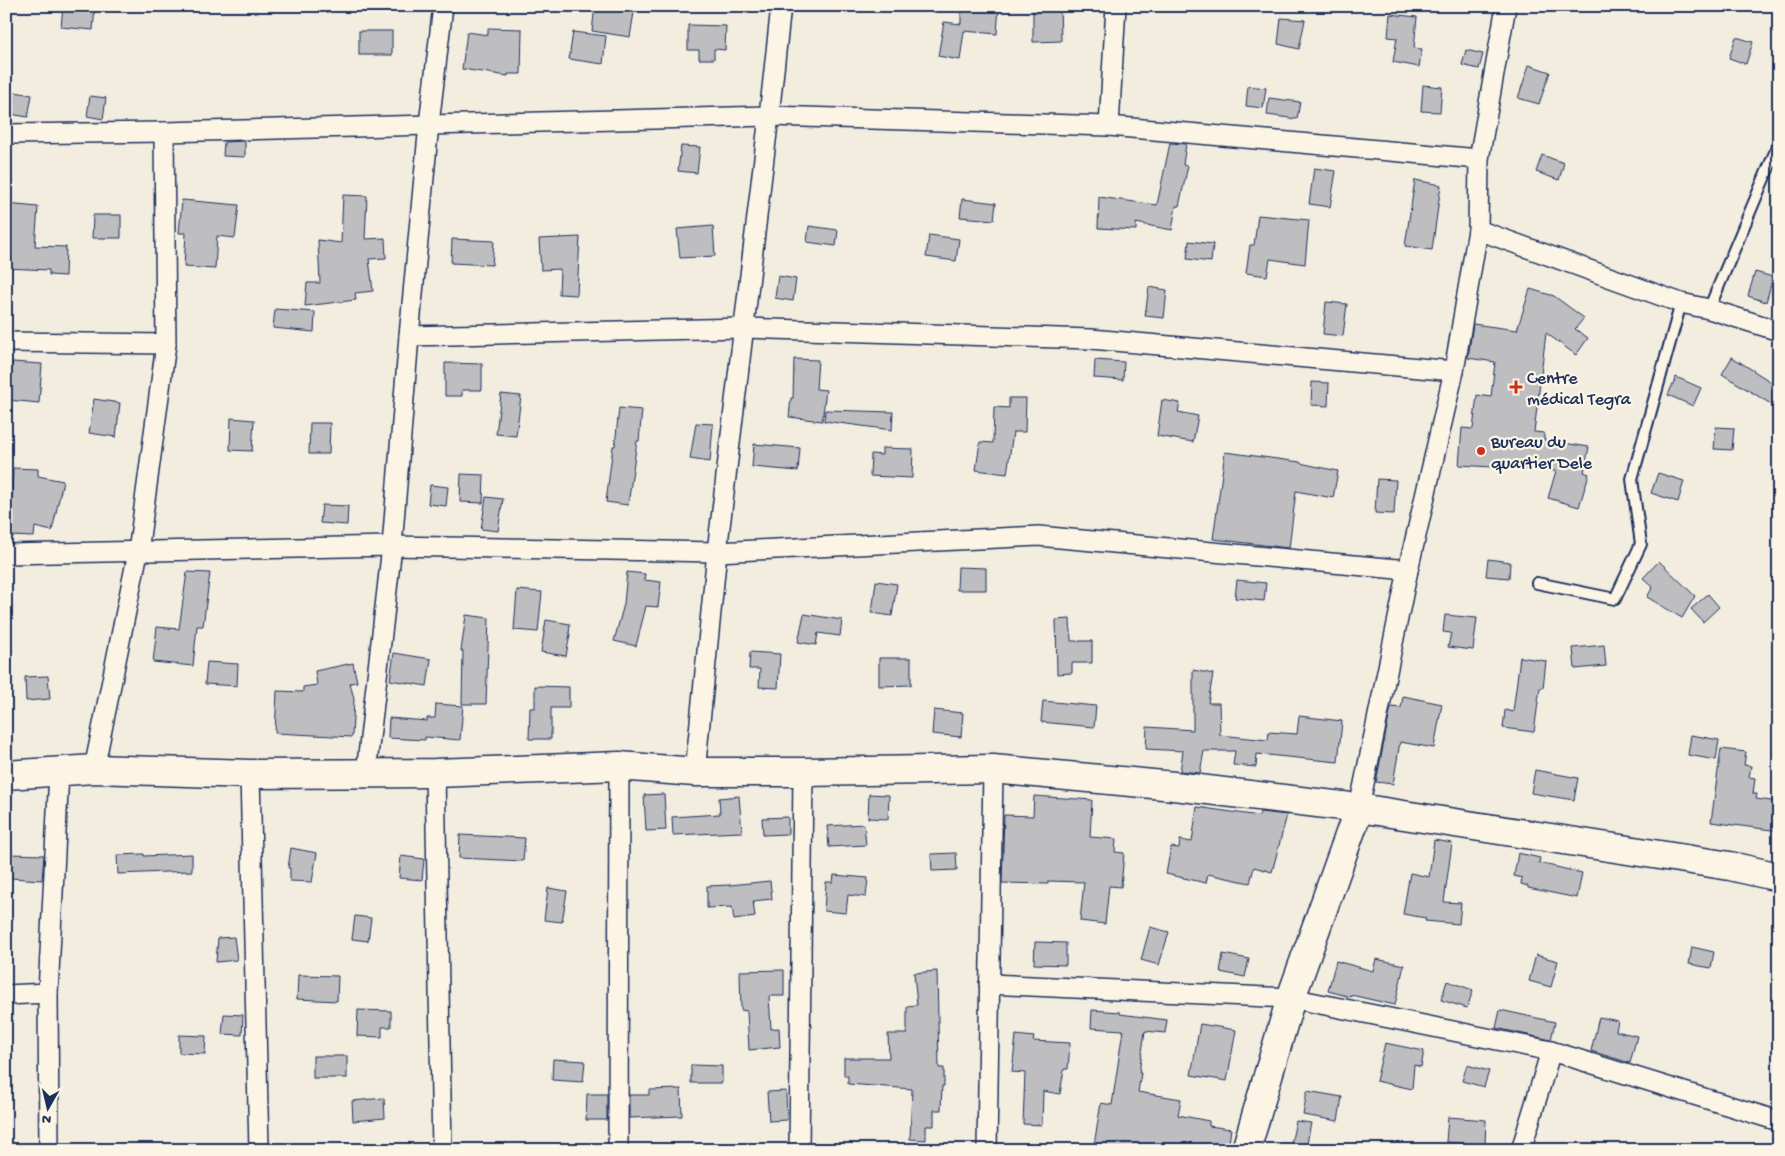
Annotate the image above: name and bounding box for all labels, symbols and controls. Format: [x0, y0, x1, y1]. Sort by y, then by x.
place label: Centre médical Tegra [1527, 369, 1632, 411]
marker: Centre médical Tegra [1509, 380, 1523, 394]
place label: Bureau du quartier Dele [1490, 433, 1593, 475]
marker: Bureau du quartier Dele [1475, 445, 1487, 457]
north arrow [22, 1084, 72, 1134]
text: N [41, 1109, 52, 1127]

